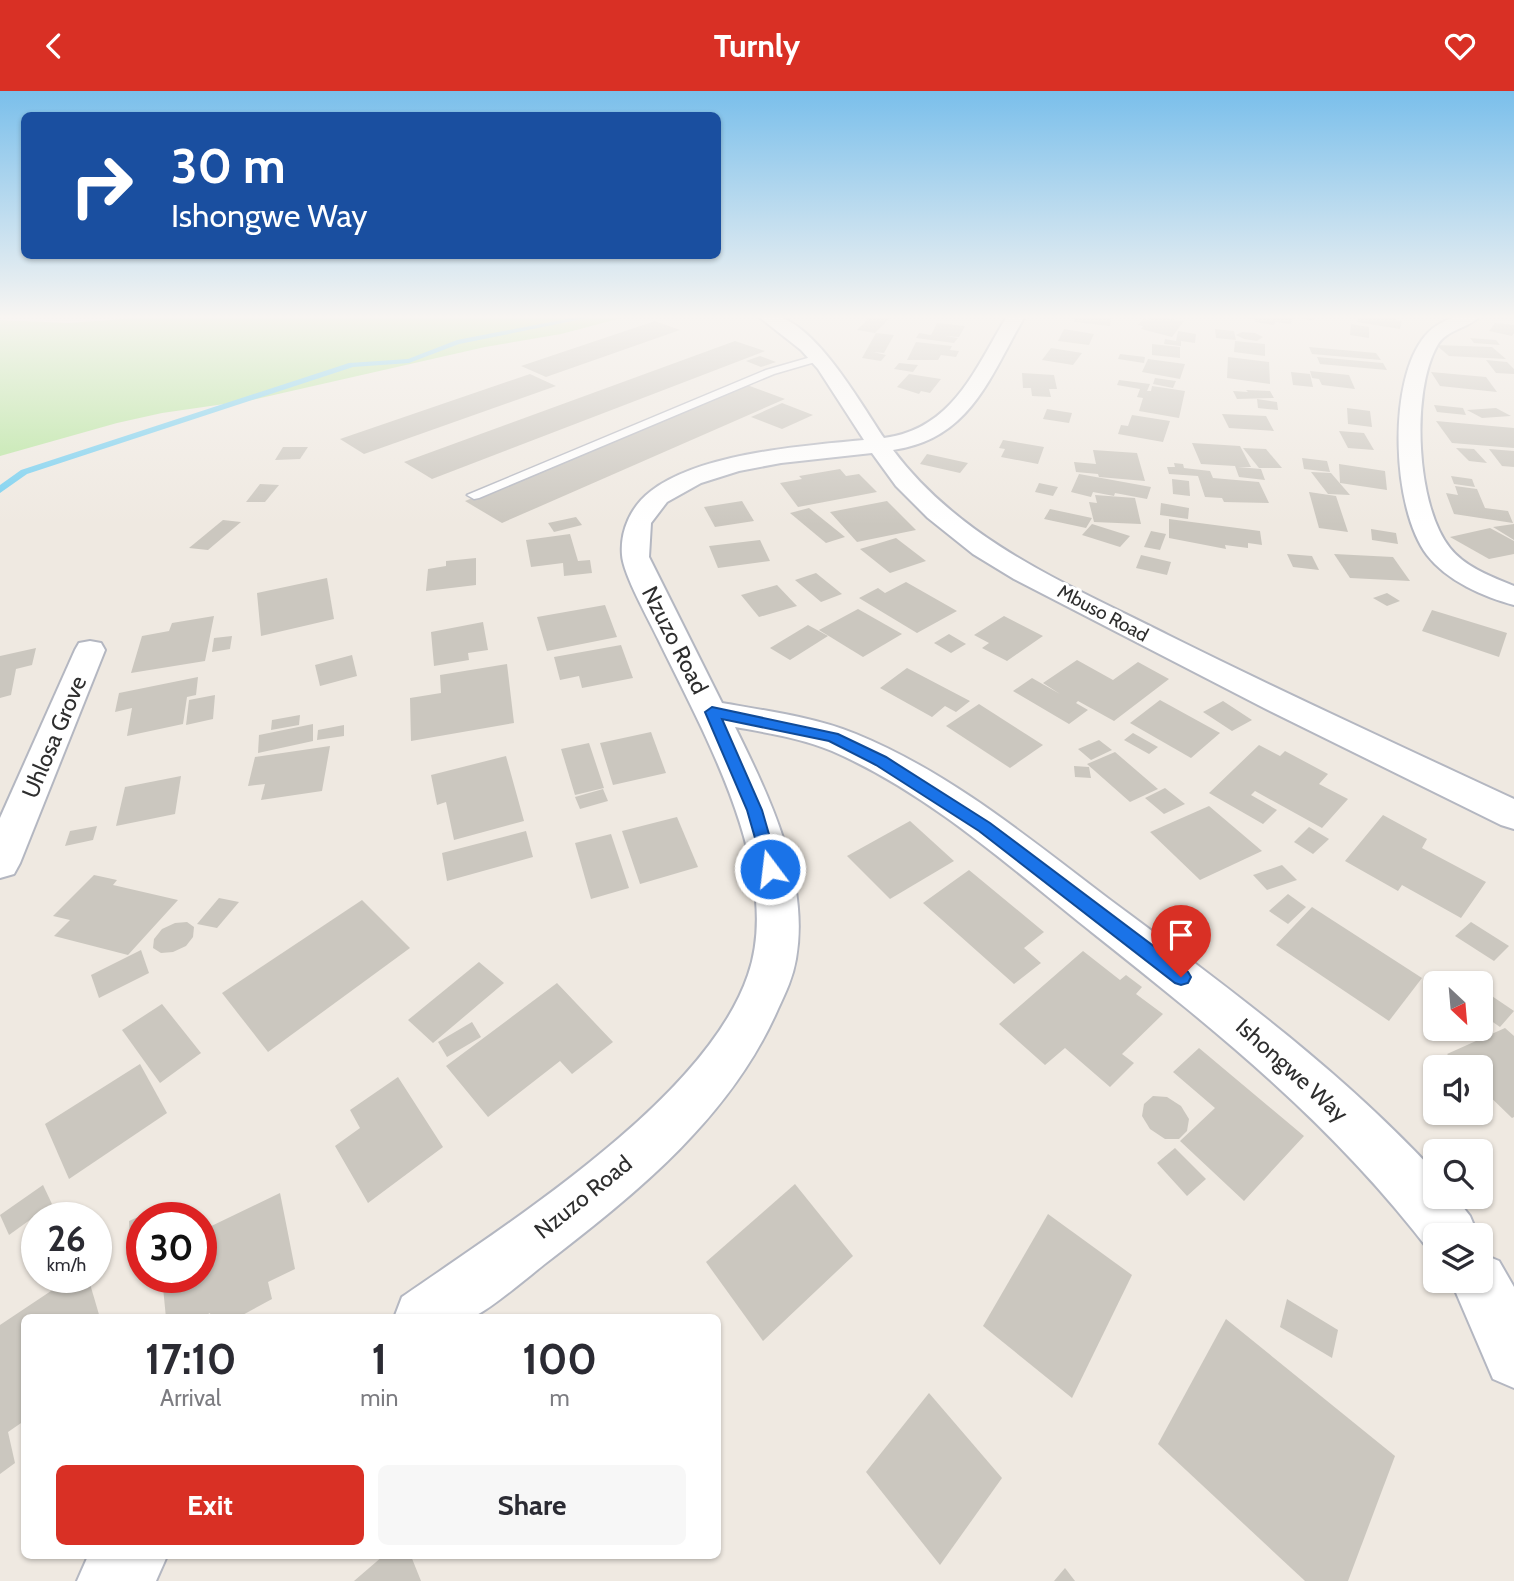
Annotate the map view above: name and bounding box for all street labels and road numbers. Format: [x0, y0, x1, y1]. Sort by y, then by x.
street label: Mbuso Road [1054, 579, 1152, 647]
street label: Nzuzo Road [636, 581, 714, 699]
street label: Uhlosa Grove [16, 671, 92, 802]
street label: Ishongwe Way [1230, 1012, 1354, 1128]
street label: Nzuzo Road [529, 1149, 637, 1245]

